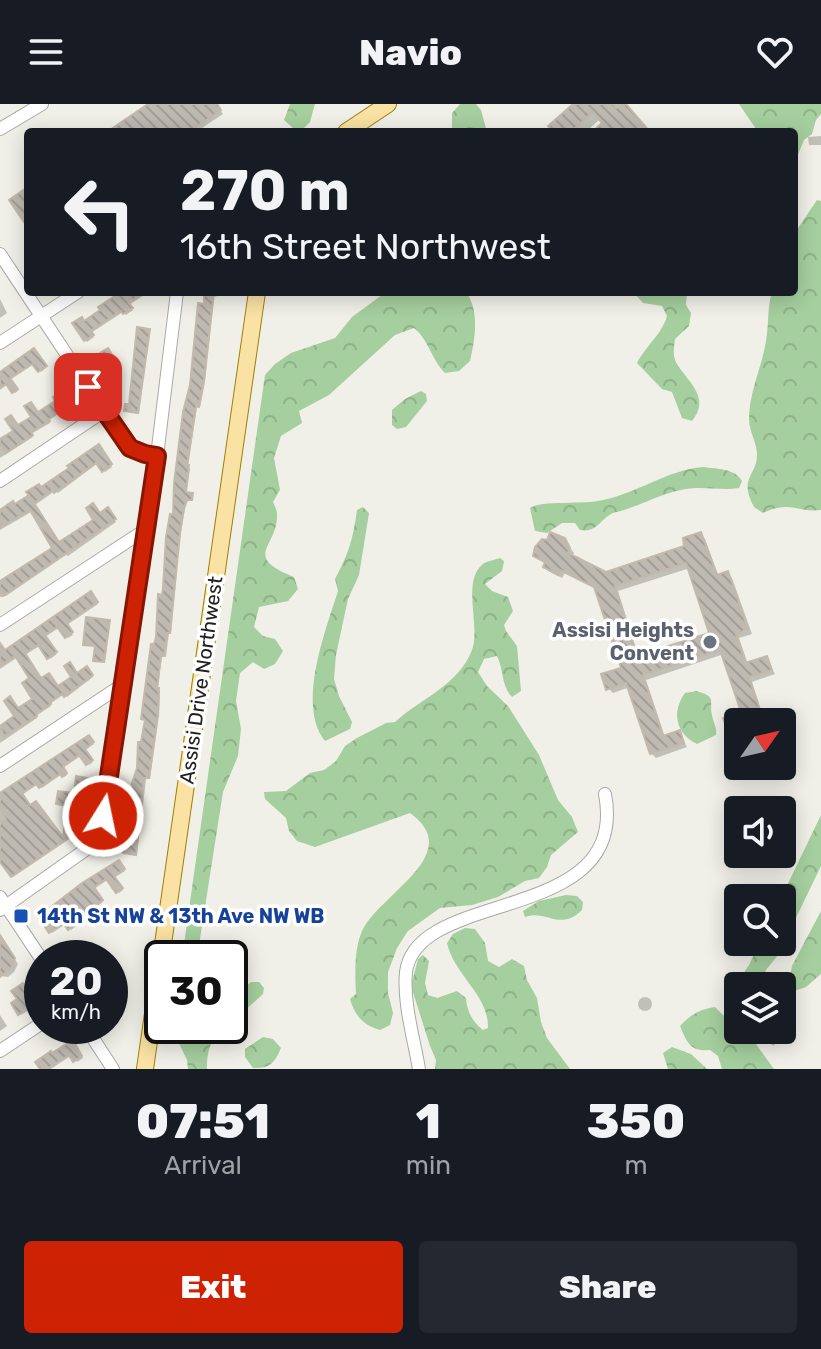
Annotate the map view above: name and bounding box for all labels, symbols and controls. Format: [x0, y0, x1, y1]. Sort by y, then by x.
icon: menu [24, 30, 68, 74]
icon: heart [753, 30, 797, 74]
text: Navio [359, 31, 462, 74]
text: 270 m [180, 158, 350, 224]
icon: left [48, 160, 152, 264]
text: 16th Street Northwest [180, 225, 551, 268]
pin [54, 353, 122, 421]
icon: arrive [66, 365, 110, 409]
street label: Assisi Drive Northwest [175, 574, 227, 785]
place label: Assisi Heights Convent [552, 618, 694, 665]
marker: Assisi Heights Convent [701, 633, 719, 651]
north arrow [724, 708, 796, 780]
map controls [724, 708, 796, 1044]
position arrow [61, 774, 145, 858]
button: sound [724, 796, 796, 868]
button: search [724, 884, 796, 956]
place label: 14th St NW & 13th Ave NW WB [37, 904, 324, 928]
marker: 14th St NW & 13th Ave NW WB [12, 907, 30, 925]
speed limit sign: 30 [144, 940, 248, 1044]
text: 20 [49, 958, 103, 1005]
button: layers [724, 972, 796, 1044]
text: km/h [51, 1000, 101, 1024]
text: 07:51 [136, 1093, 270, 1150]
text: 1 [416, 1093, 441, 1150]
text: 350 [587, 1093, 685, 1150]
text: Arrival [164, 1150, 242, 1181]
text: min [406, 1150, 451, 1181]
text: m [624, 1150, 648, 1181]
button: Exit [24, 1241, 403, 1333]
button: Share [419, 1241, 797, 1333]

